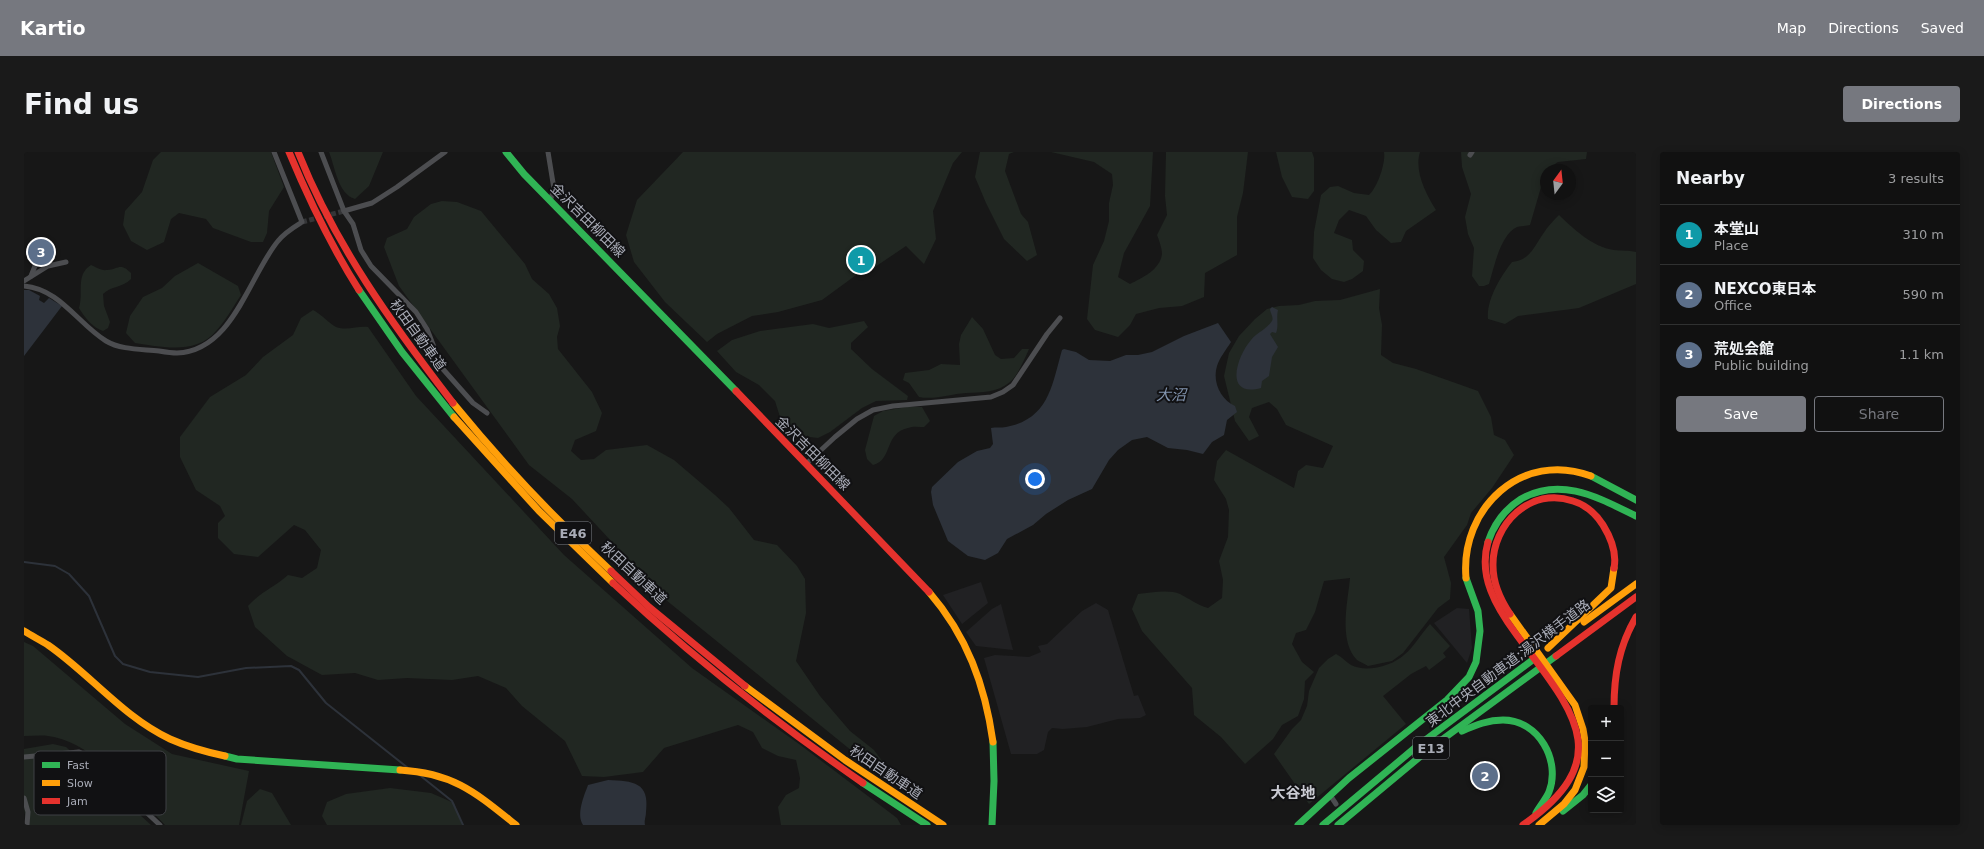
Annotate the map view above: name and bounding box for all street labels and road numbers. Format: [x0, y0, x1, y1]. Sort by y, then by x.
street label: 金沢吉田柳田線 [548, 180, 628, 260]
street label: 秋田自動車道 [387, 296, 449, 374]
street label: 金沢吉田柳田線 [773, 413, 853, 493]
road number: E46 [555, 522, 591, 544]
street label: 秋田自動車道 [598, 539, 670, 607]
street label: 東北中央自動車道;湯沢横手道路 [1423, 596, 1593, 730]
road number: E13 [1413, 737, 1449, 759]
street label: 秋田自動車道 [847, 742, 925, 802]

